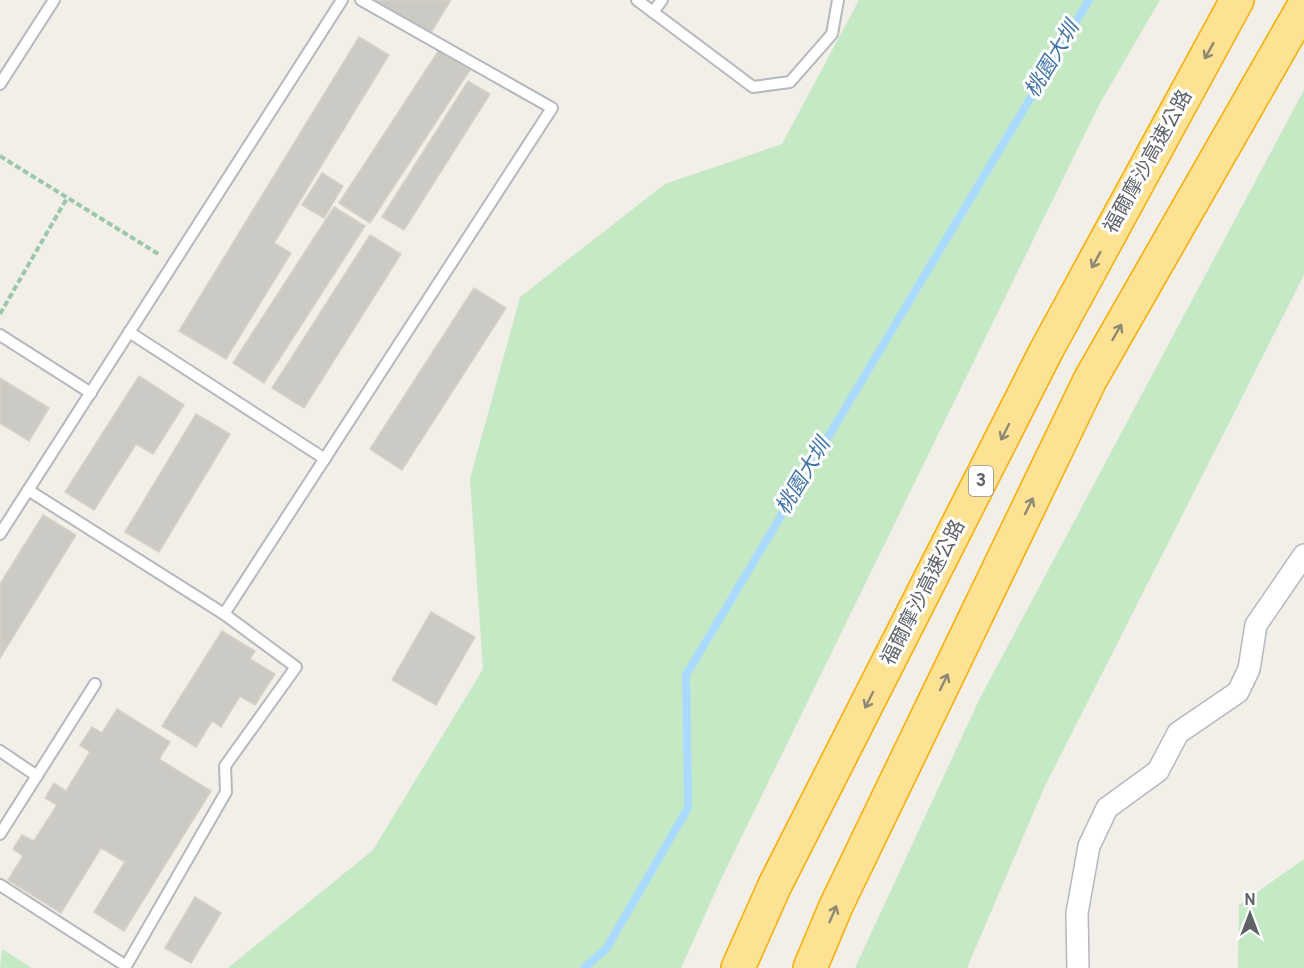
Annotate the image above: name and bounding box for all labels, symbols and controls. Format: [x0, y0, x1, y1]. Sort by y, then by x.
water label: 桃園大圳 [1020, 14, 1088, 103]
one-way arrow [1203, 42, 1214, 60]
street label: 福爾摩沙高速公路 [1099, 86, 1199, 238]
one-way arrow [1090, 250, 1101, 268]
one-way arrow [1111, 324, 1123, 341]
one-way arrow [999, 423, 1011, 440]
water label: 桃園大圳 [771, 431, 839, 520]
road number: 3 [969, 466, 993, 496]
one-way arrow [1024, 498, 1036, 516]
street label: 福爾摩沙高速公路 [876, 516, 972, 670]
one-way arrow [939, 673, 951, 691]
one-way arrow [863, 690, 875, 708]
north arrow [1220, 884, 1280, 944]
text: N [1244, 891, 1256, 911]
one-way arrow [827, 906, 839, 924]

